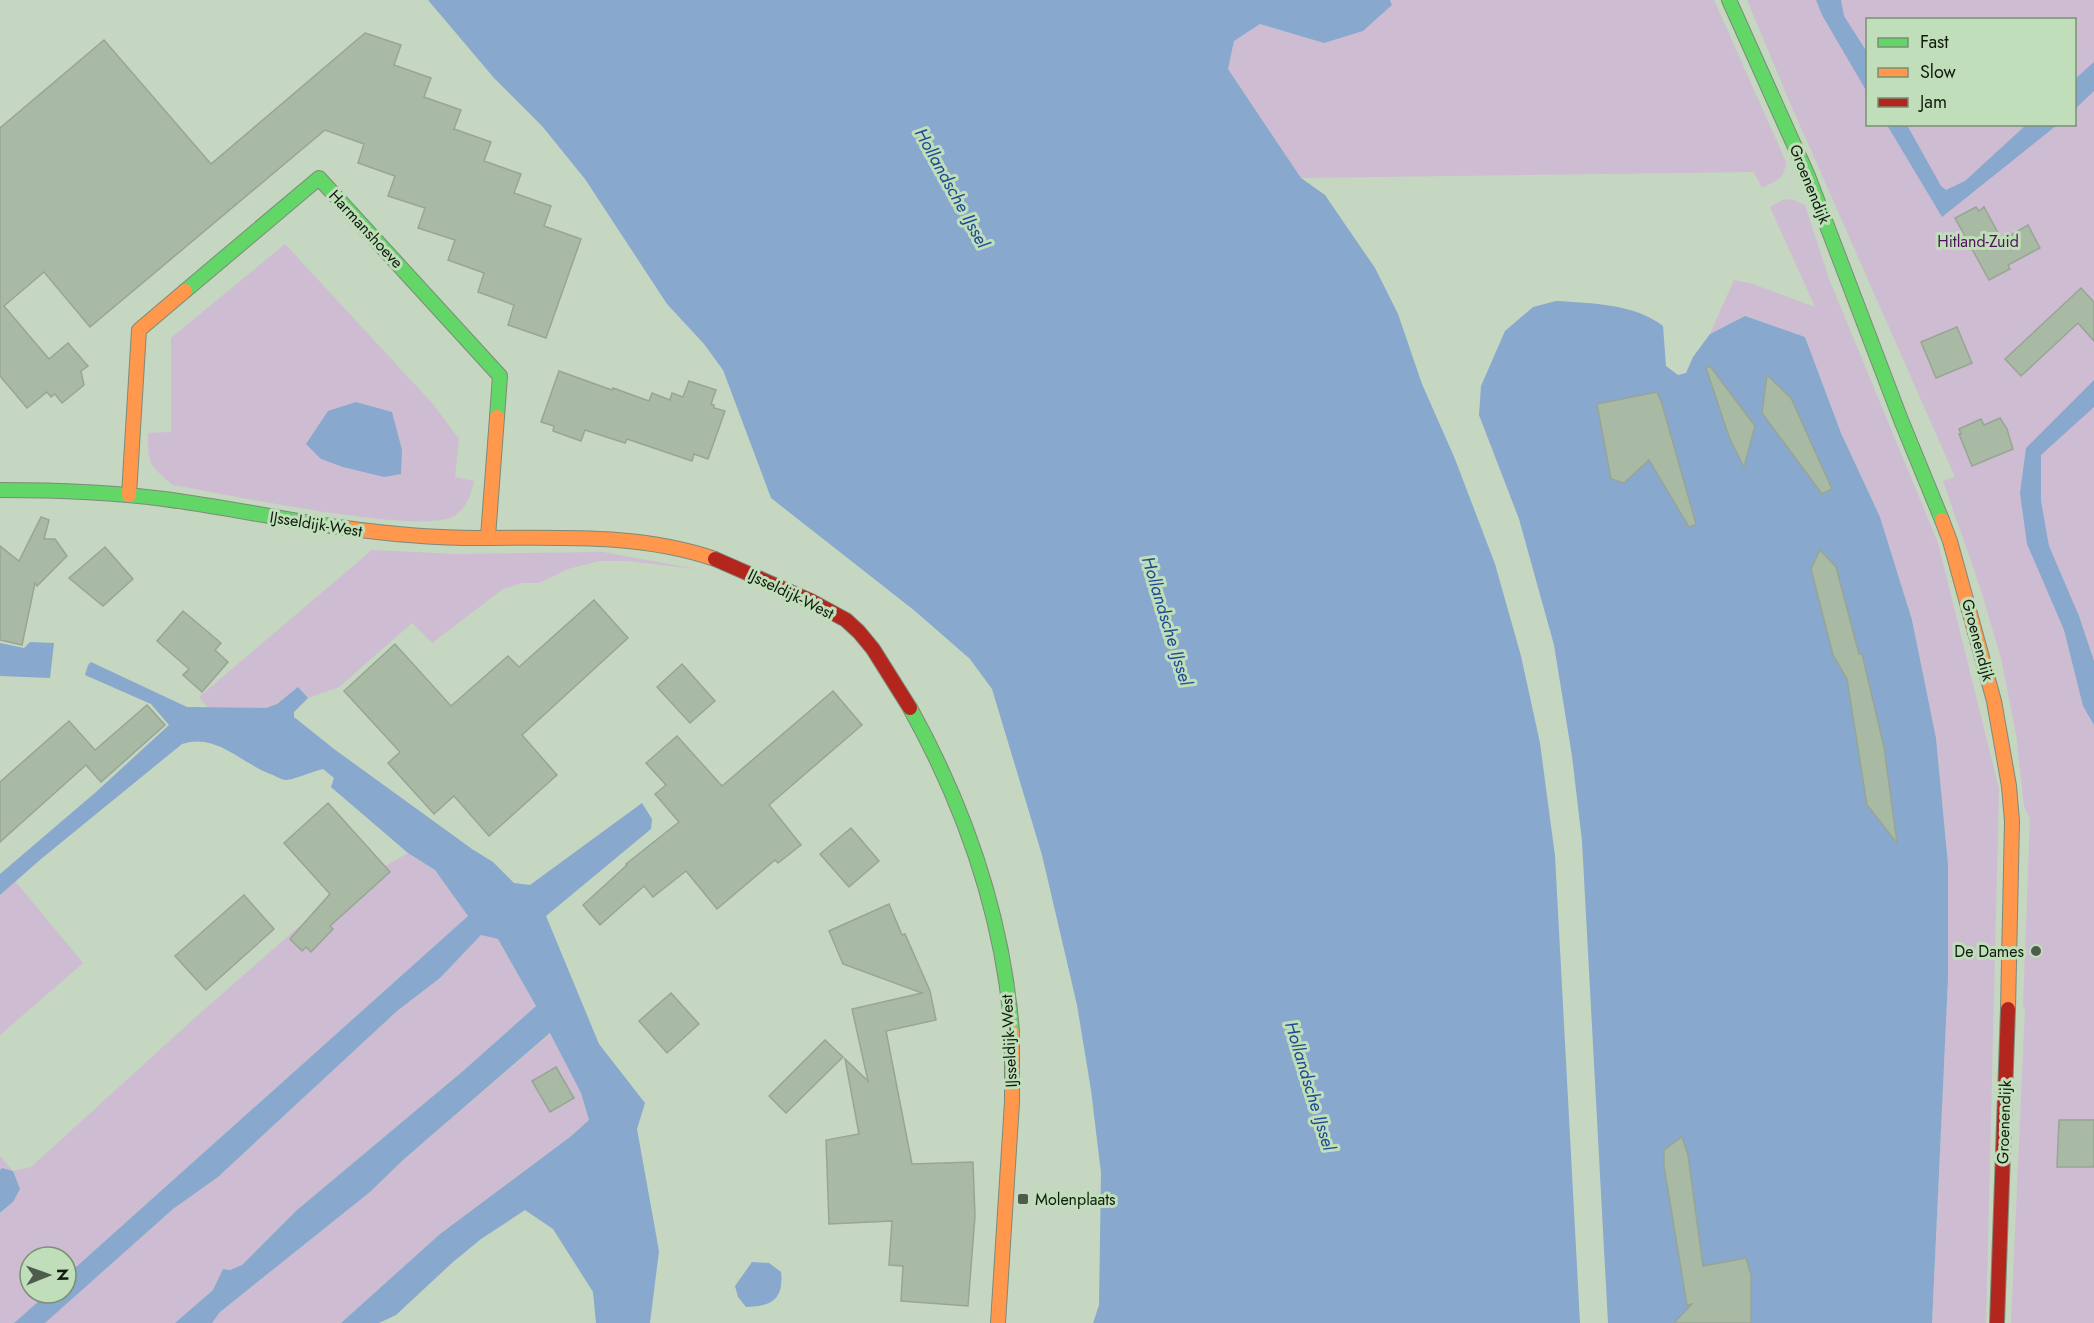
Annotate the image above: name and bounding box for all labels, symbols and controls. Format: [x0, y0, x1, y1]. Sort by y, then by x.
legend [1866, 18, 2076, 126]
text: Fast [1920, 29, 1949, 55]
text: Slow [1920, 59, 1957, 85]
text: Jam [1918, 89, 1947, 115]
water label: Hollandsche IJssel [908, 123, 996, 254]
street label: Groenendijk [1784, 141, 1837, 228]
street label: Harmanshoeve [324, 185, 408, 273]
park label: Hitland-Zuid [1937, 230, 2019, 253]
street label: IJsseldijk-West [268, 505, 364, 543]
water label: Hollandsche IJssel [1135, 553, 1199, 690]
street label: IJsseldijk-West [744, 563, 838, 625]
street label: Groenendijk [1956, 596, 2000, 684]
place label: De Dames [1954, 940, 2024, 963]
marker: De Dames [2029, 944, 2043, 958]
street label: IJsseldijk-West [995, 994, 1023, 1088]
water label: Hollandsche IJssel [1278, 1018, 1342, 1155]
street label: Groenendijk [1991, 1079, 2017, 1164]
place label: Molenplaats [1035, 1188, 1116, 1211]
marker: Molenplaats [1016, 1192, 1030, 1206]
north arrow [18, 1245, 78, 1305]
text: N [51, 1268, 74, 1281]

